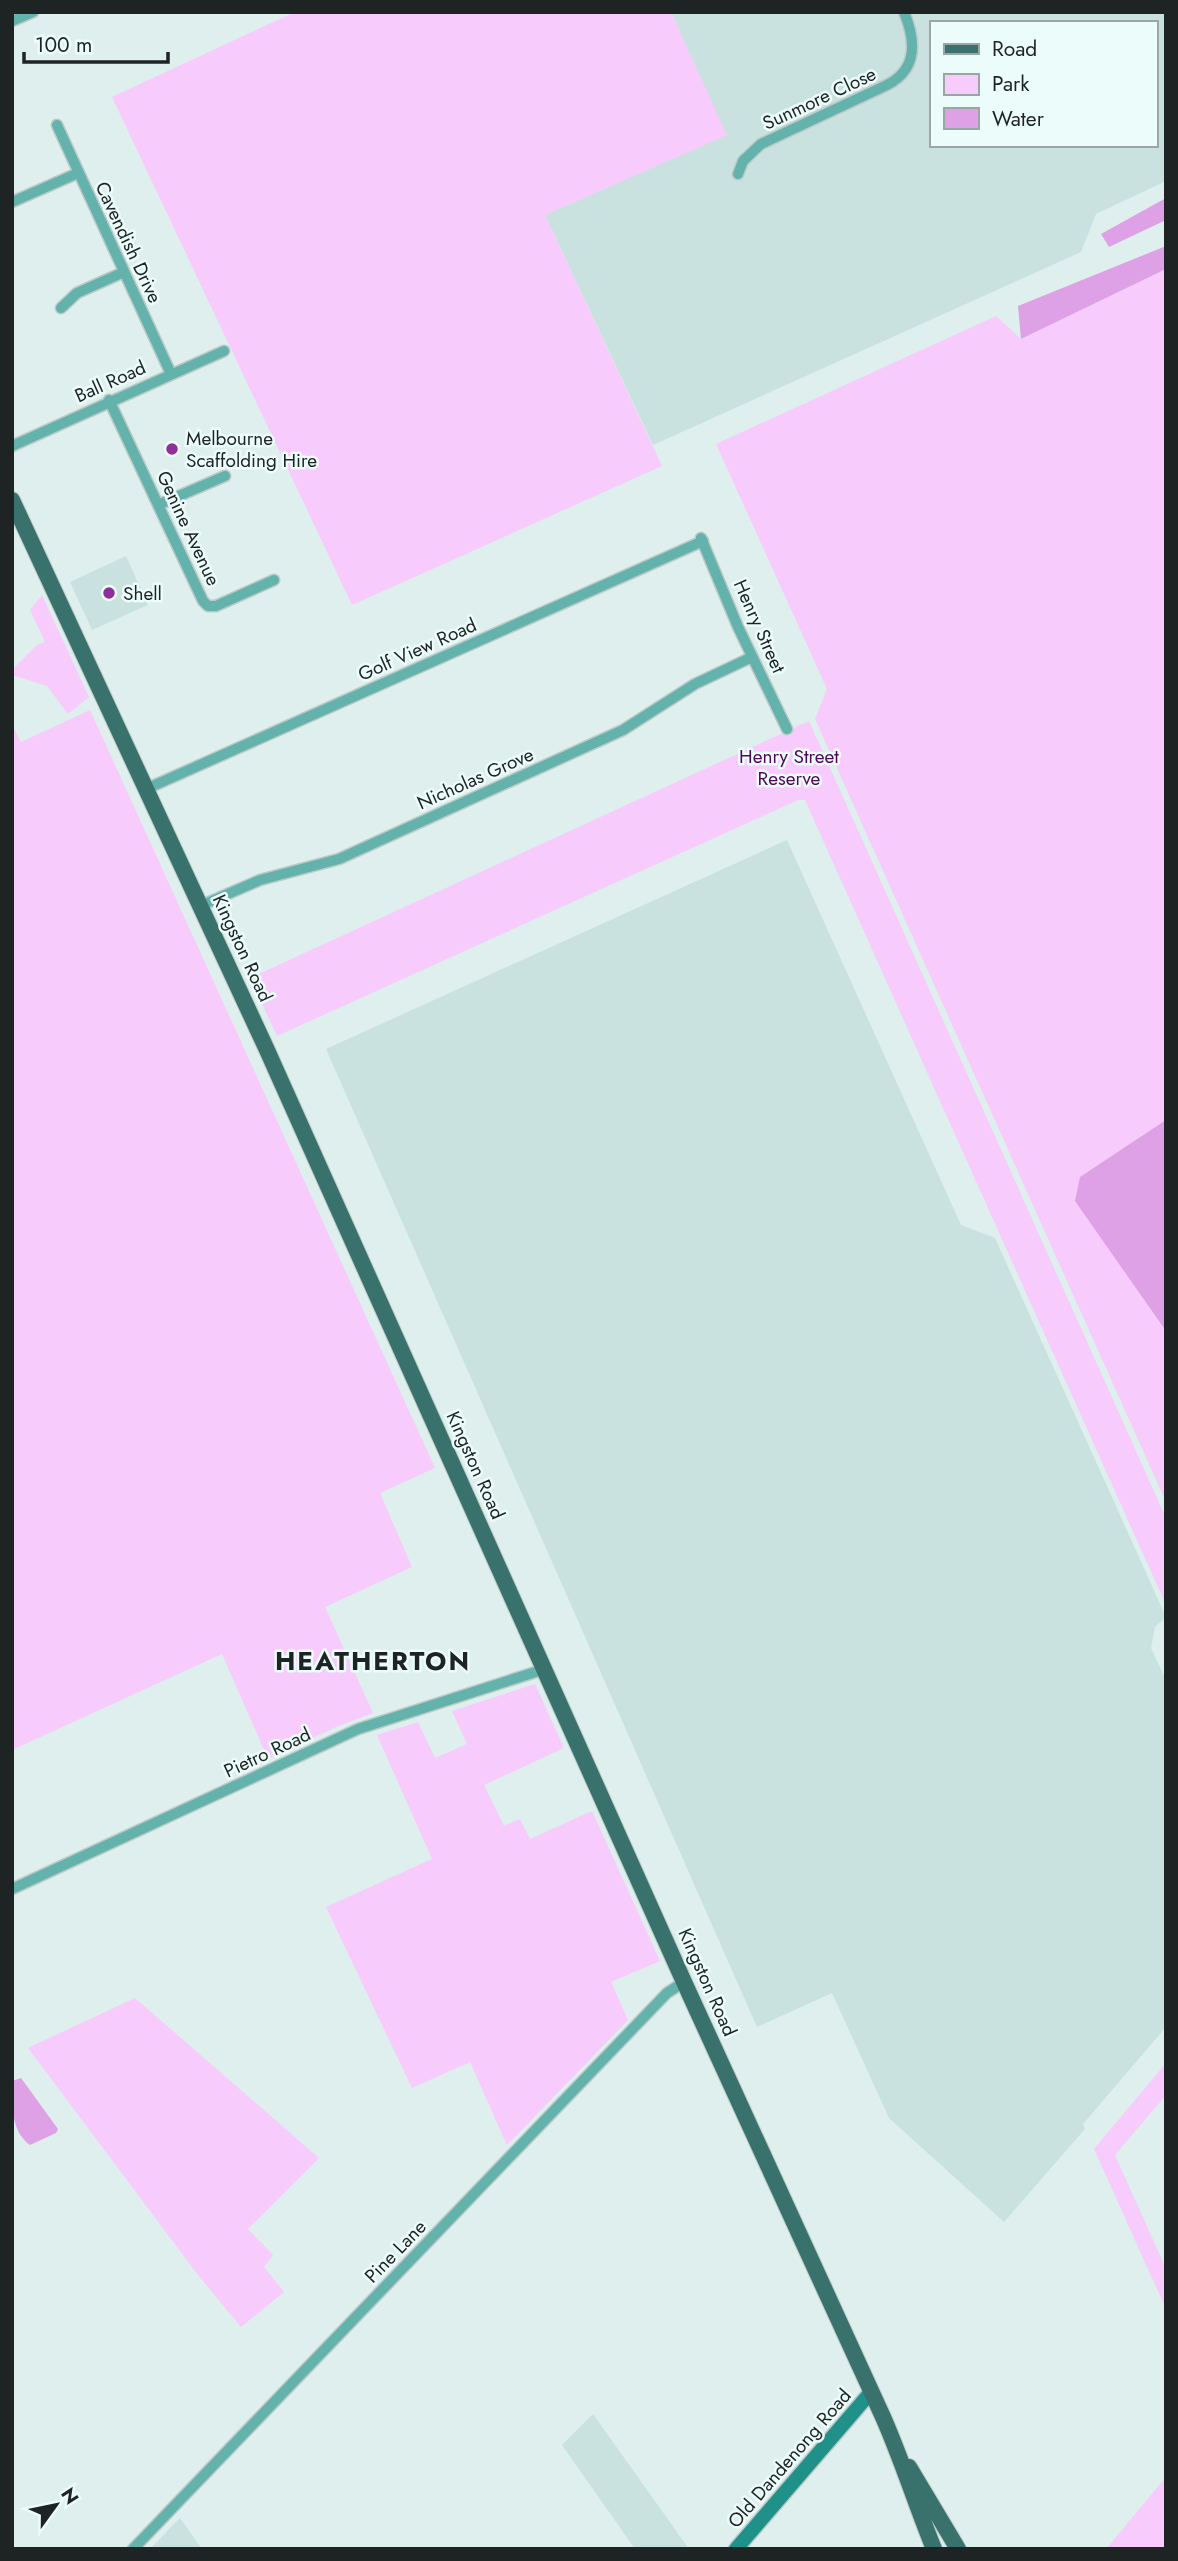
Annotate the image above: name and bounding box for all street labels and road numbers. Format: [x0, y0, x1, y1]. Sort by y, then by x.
street label: Sunmore Close [758, 60, 881, 137]
street label: Cavendish Drive [89, 177, 169, 308]
street label: Ball Road [70, 354, 150, 409]
street label: Genine Avenue [150, 466, 227, 590]
street label: Henry Street [727, 575, 792, 678]
street label: Golf View Road [354, 611, 481, 688]
street label: Nicholas Grove [413, 741, 538, 816]
street label: Kingston Road [206, 890, 279, 1006]
street label: Kingston Road [440, 1407, 511, 1524]
street label: Pietro Road [219, 1721, 315, 1784]
street label: Kingston Road [672, 1924, 743, 2041]
street label: Pine Lane [358, 2214, 432, 2289]
street label: Old Dandenong Road [721, 2383, 857, 2534]

